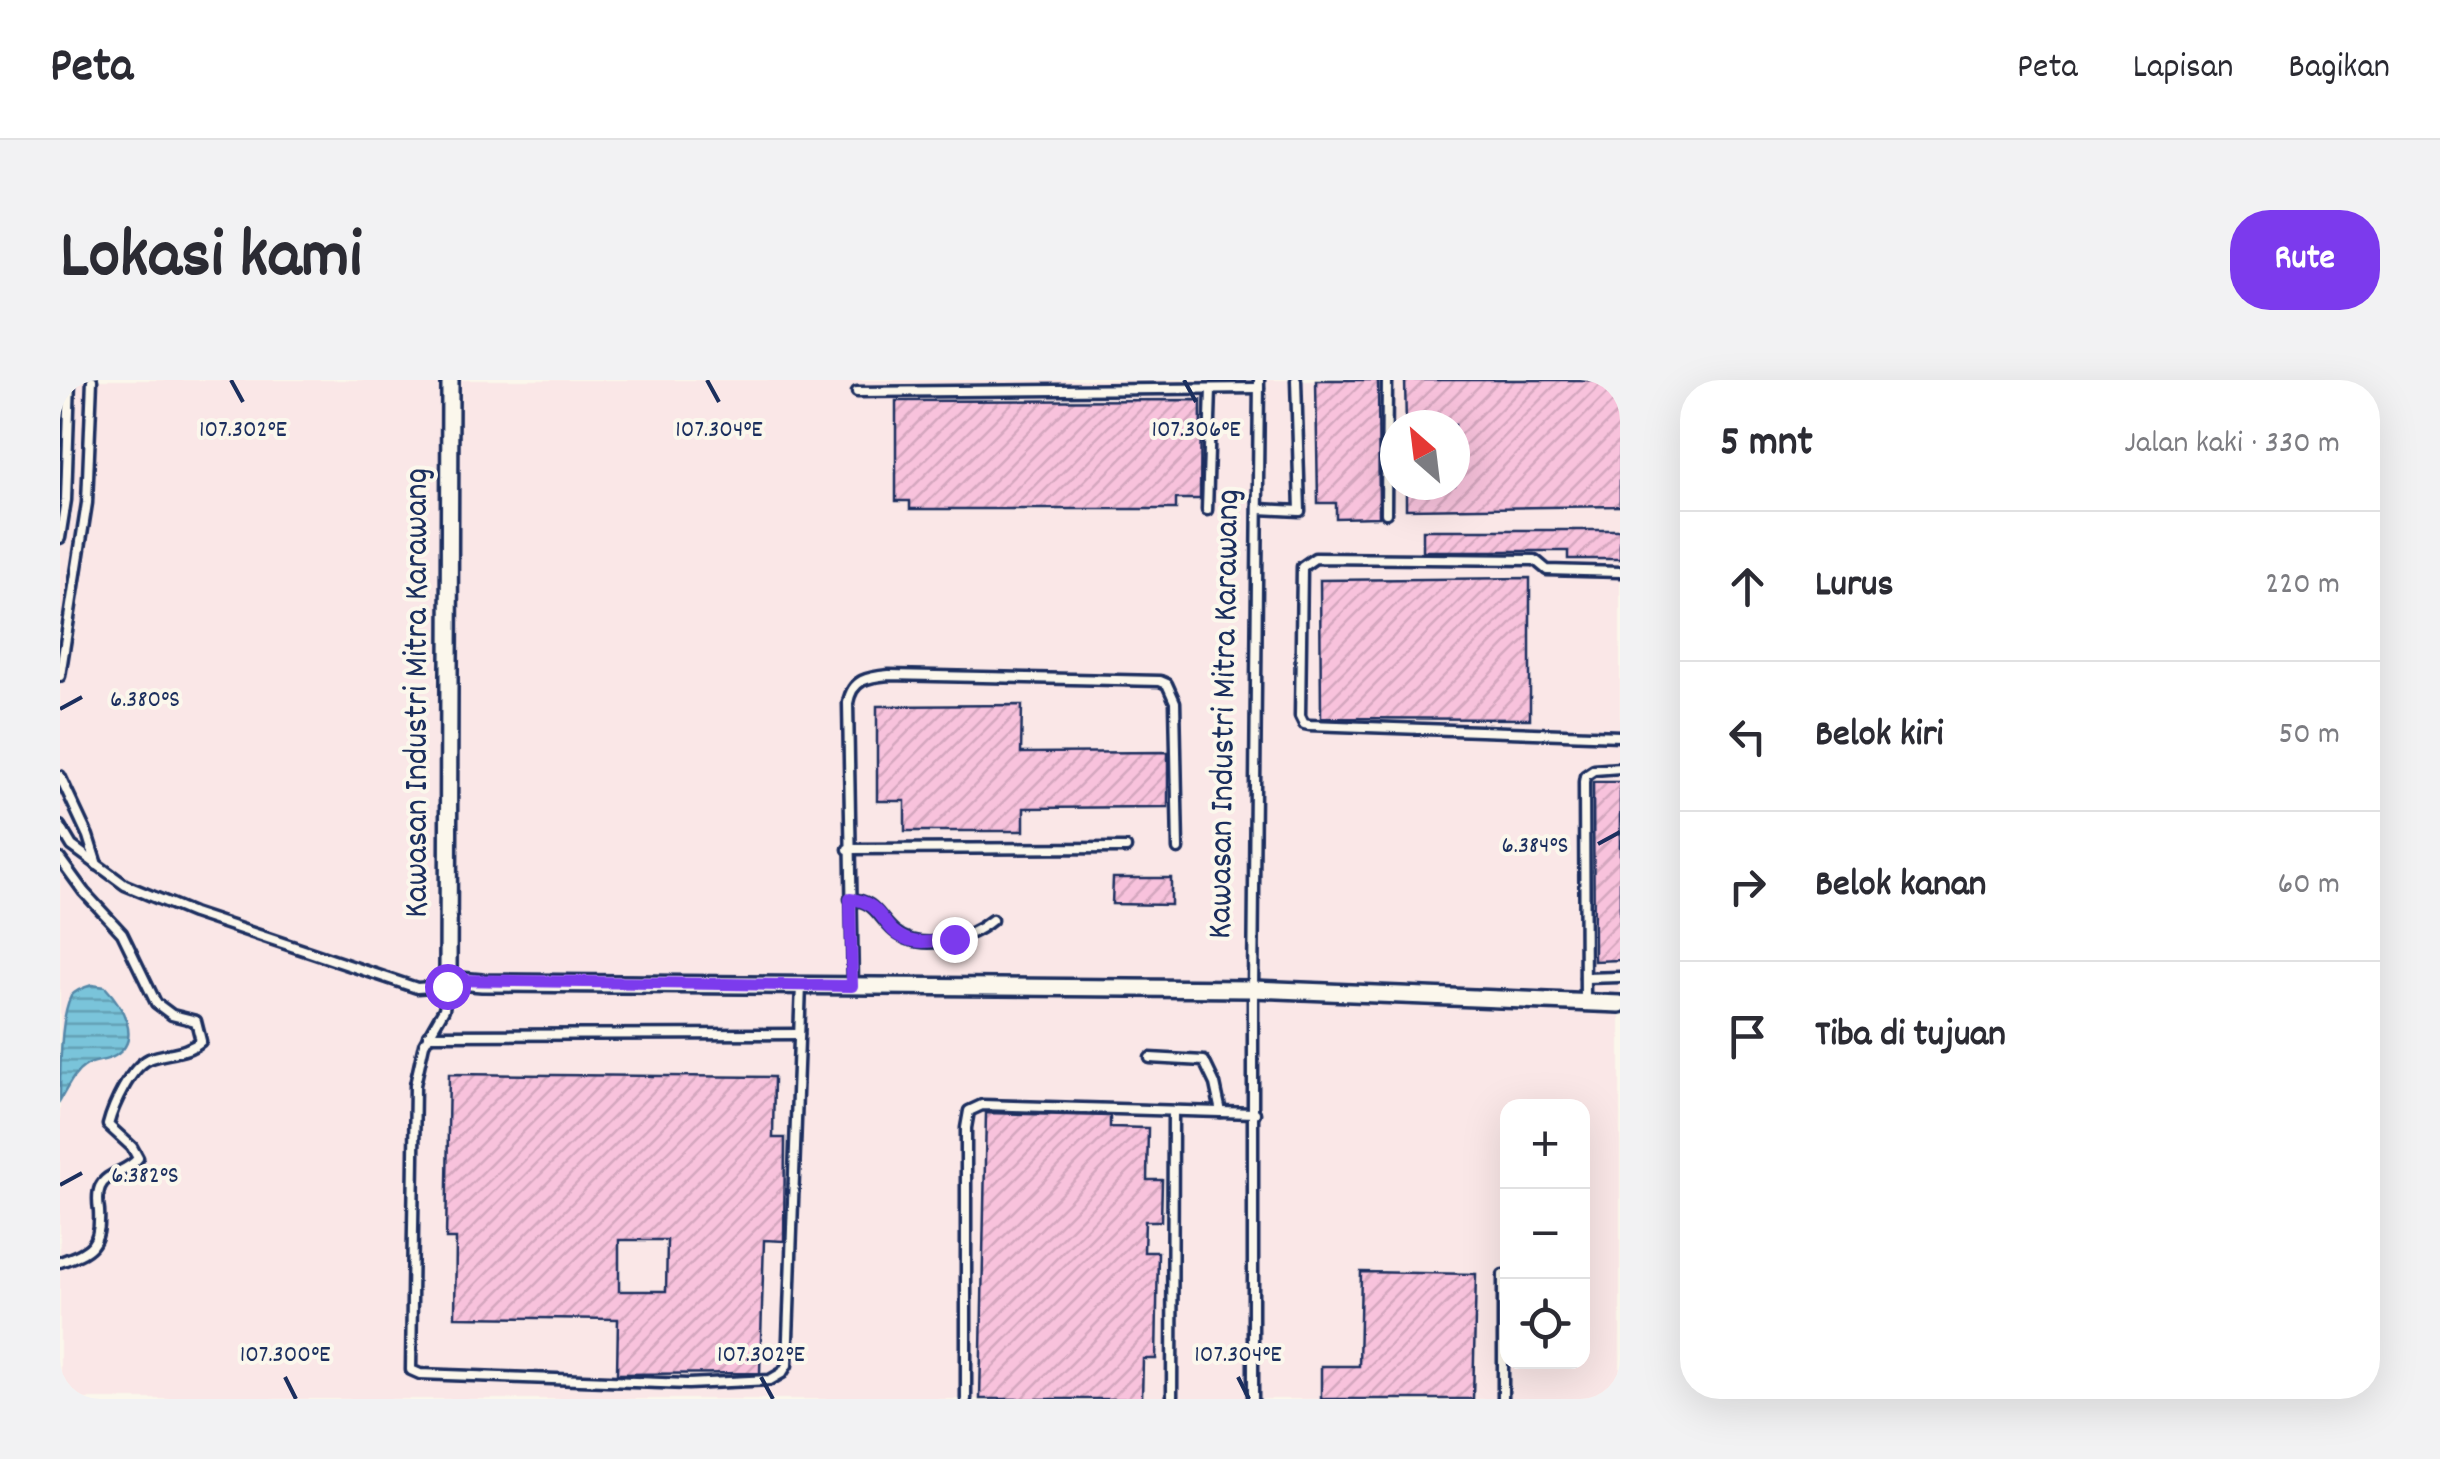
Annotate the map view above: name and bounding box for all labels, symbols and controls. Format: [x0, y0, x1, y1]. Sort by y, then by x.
text: Peta [50, 35, 133, 104]
text: Peta [2017, 44, 2078, 94]
text: Lapisan [2133, 44, 2233, 94]
text: Bagikan [2288, 44, 2390, 94]
text: Lokasi kami [60, 210, 362, 310]
button: Rute [2230, 210, 2380, 310]
north arrow [1380, 410, 1470, 500]
text: 107.302°E [199, 413, 288, 449]
text: 107.304°E [675, 413, 763, 449]
text: 107.306°E [1151, 413, 1241, 449]
text: 5 mnt [1720, 415, 1813, 475]
text: Jalan kaki · 330 m [2124, 422, 2340, 468]
street label: Kawasan Industri Mitra Karawang [394, 468, 444, 918]
street label: Kawasan Industri Mitra Karawang [1197, 489, 1255, 939]
icon: ahead [1720, 559, 1775, 614]
text: Lurus [1815, 559, 1893, 614]
text: 220 m [2265, 563, 2340, 609]
text: 6.380°S [110, 683, 180, 719]
icon: left [1720, 709, 1775, 764]
text: Belok kiri [1815, 709, 1944, 764]
text: 50 m [2278, 713, 2340, 759]
text: 6.384°S [1502, 829, 1568, 865]
icon: right [1720, 859, 1775, 914]
text: Belok kanan [1815, 859, 1986, 914]
text: 60 m [2278, 863, 2340, 909]
route end [932, 917, 978, 963]
route start [425, 964, 471, 1010]
icon: arrive [1720, 1009, 1775, 1064]
text: Tiba di tujuan [1815, 1009, 2006, 1064]
map controls [1500, 1099, 1590, 1369]
button: + [1500, 1099, 1590, 1189]
text: 6.382°S [111, 1159, 179, 1195]
button: − [1500, 1189, 1590, 1279]
button: locate [1500, 1279, 1590, 1369]
text: 107.300°E [240, 1338, 331, 1374]
text: 107.302°E [717, 1338, 806, 1374]
text: 107.304°E [1194, 1338, 1282, 1374]

